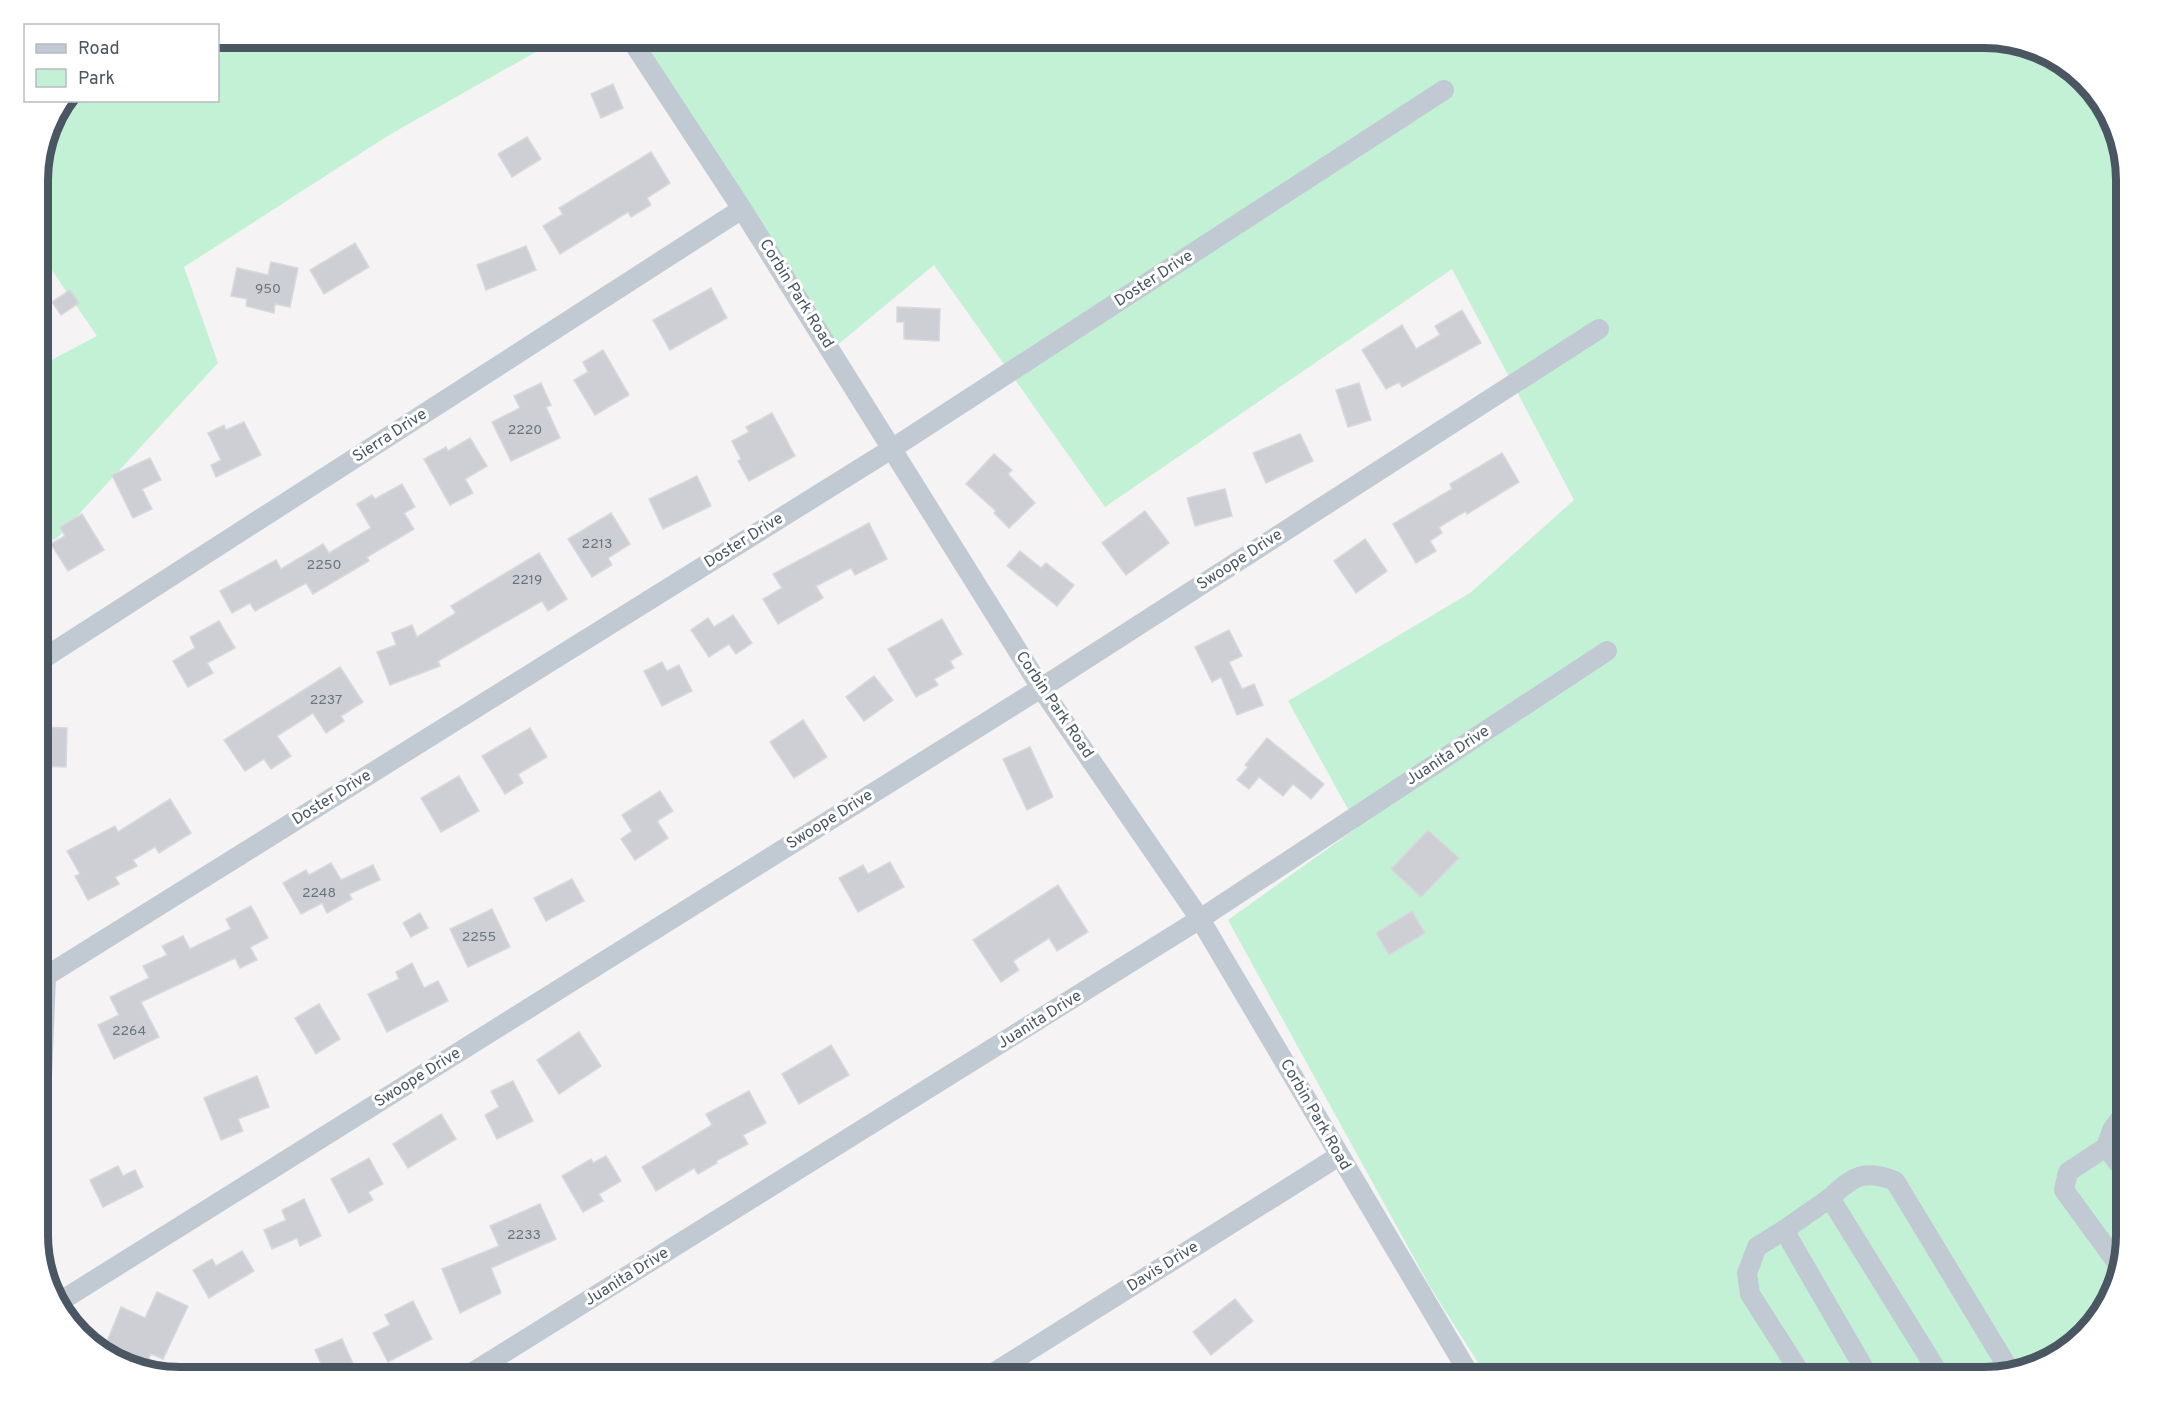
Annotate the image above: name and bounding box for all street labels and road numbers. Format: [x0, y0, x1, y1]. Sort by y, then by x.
street label: Corbin Park Road [754, 236, 838, 352]
street label: Doster Drive [1111, 246, 1197, 312]
street label: Sierra Drive [349, 405, 431, 467]
street label: Doster Drive [701, 509, 787, 573]
street label: Swoope Drive [1193, 525, 1287, 595]
street label: Corbin Park Road [1011, 648, 1097, 762]
street label: Juanita Drive [1402, 722, 1494, 790]
street label: Doster Drive [289, 766, 375, 830]
street label: Swoope Drive [783, 786, 877, 854]
street label: Juanita Drive [994, 986, 1086, 1054]
street label: Swoope Drive [371, 1044, 465, 1112]
street label: Corbin Park Road [1275, 1056, 1355, 1174]
street label: Davis Drive [1124, 1237, 1202, 1297]
street label: Juanita Drive [581, 1243, 673, 1311]

